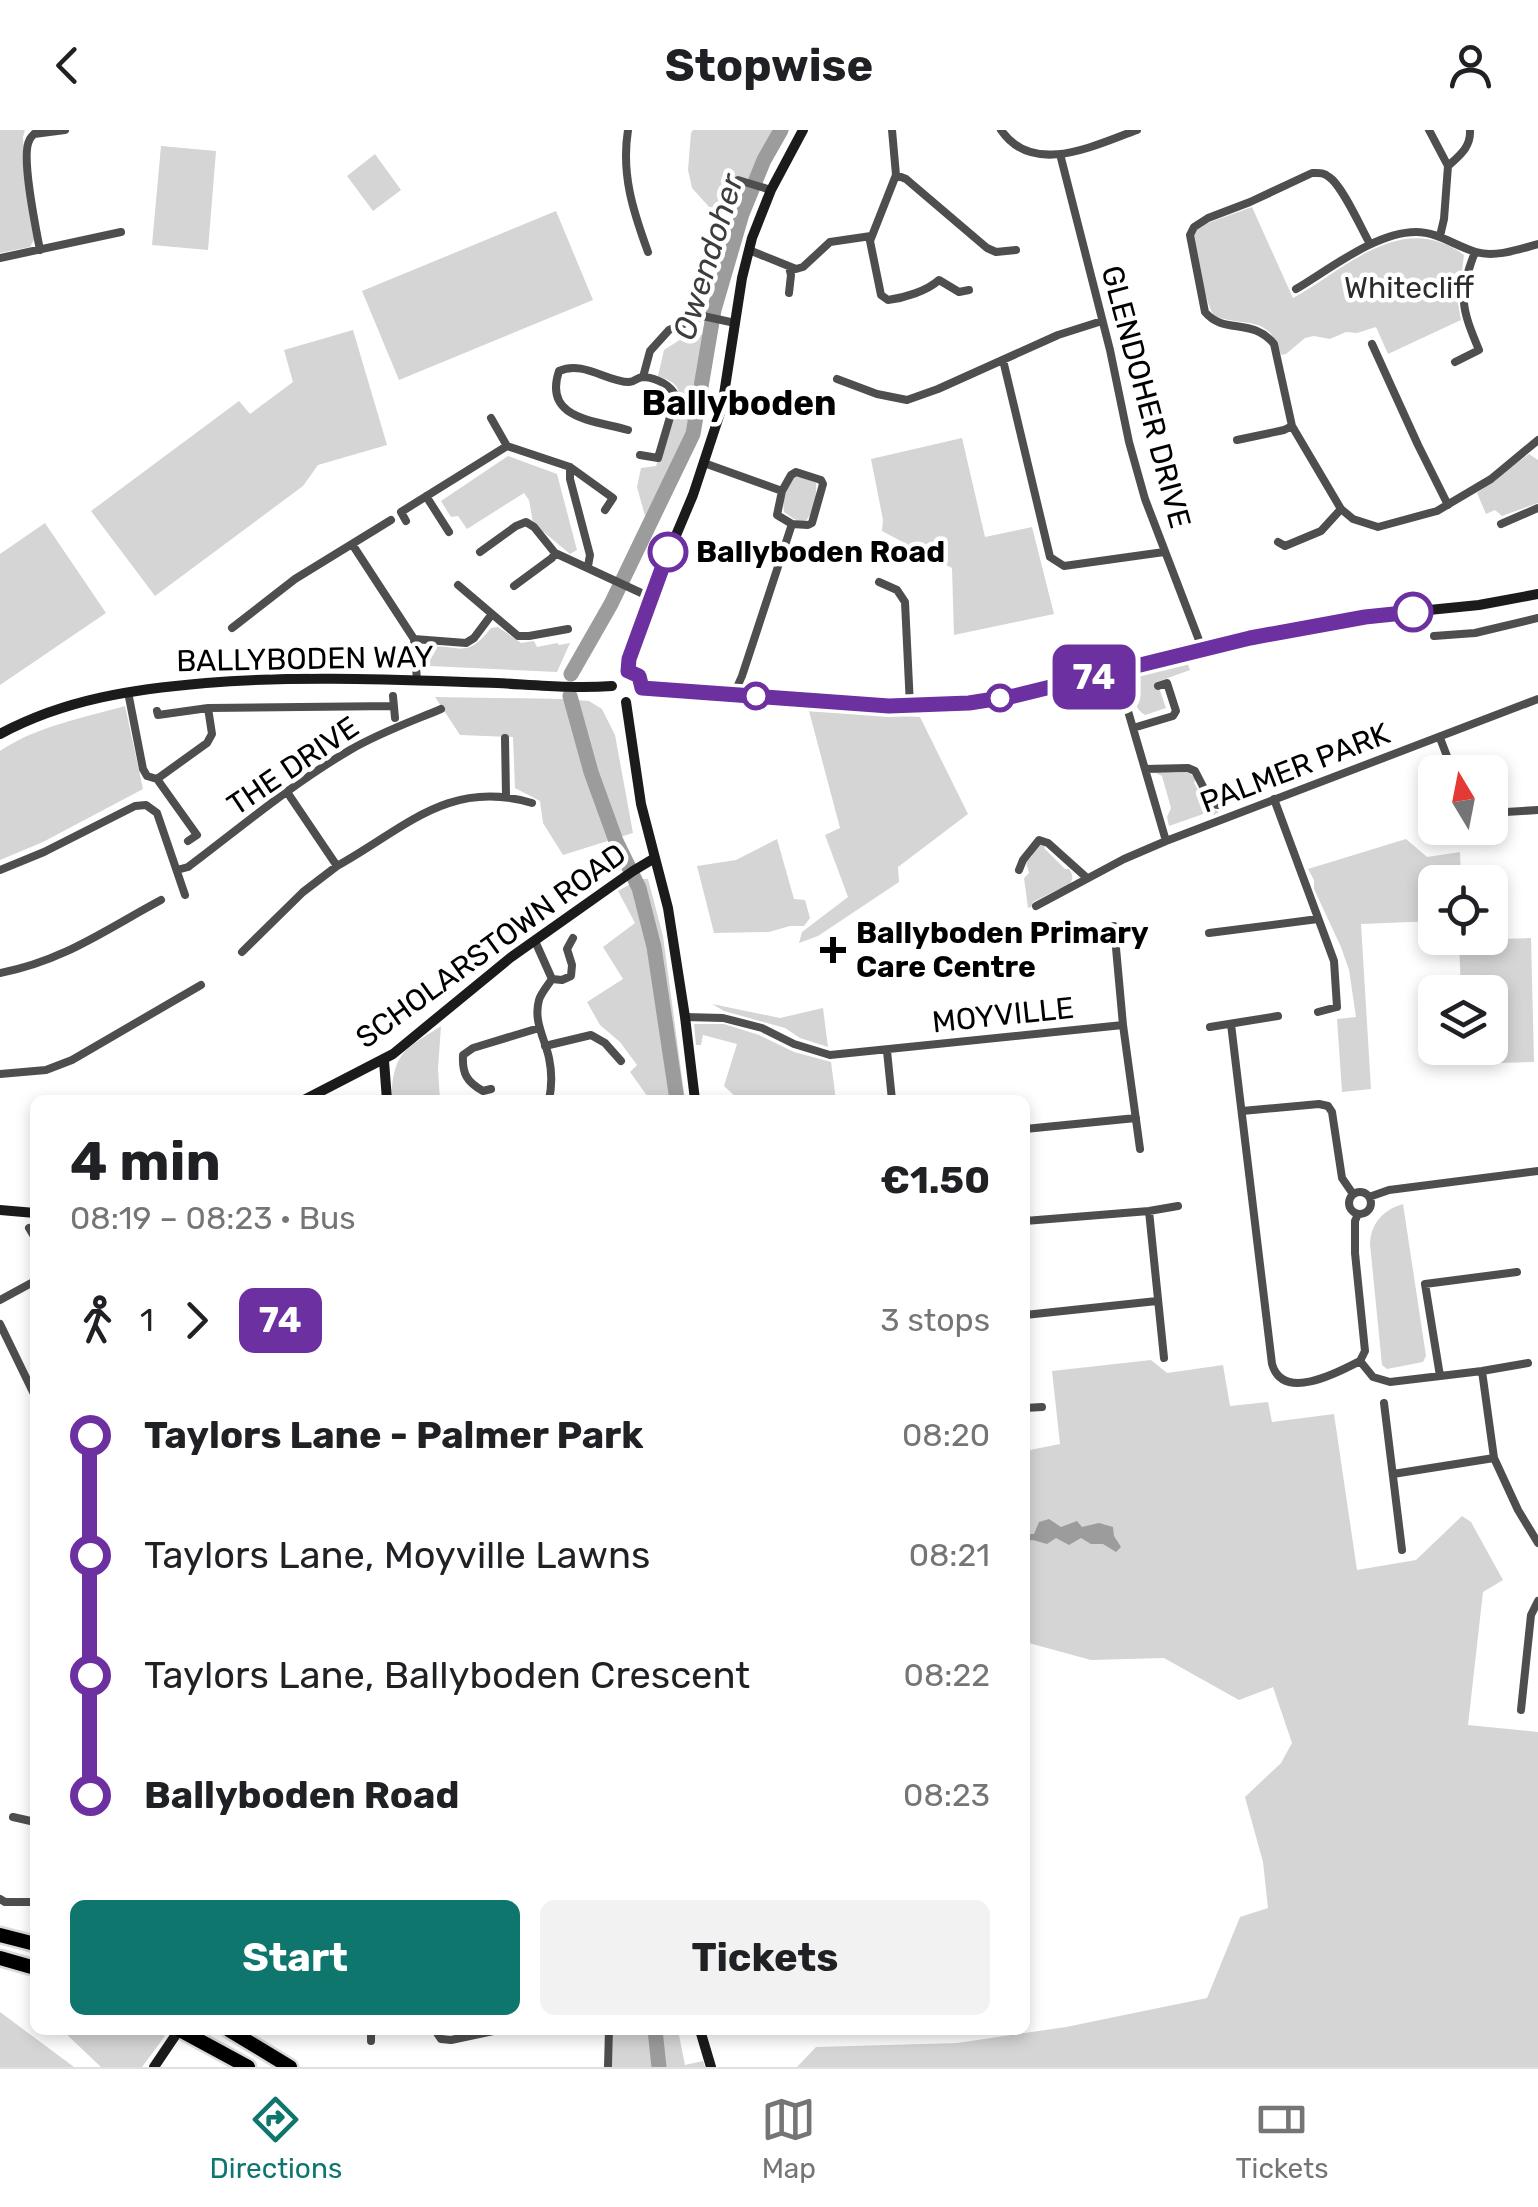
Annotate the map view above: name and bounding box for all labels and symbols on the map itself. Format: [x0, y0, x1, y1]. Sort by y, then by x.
water label: Owendoher [665, 168, 752, 344]
street label: GLENDOHER DRIVE [1094, 262, 1198, 532]
park label: Whitecliff [1344, 270, 1474, 306]
district label: Ballyboden [641, 382, 837, 424]
marker: Ballyboden Road [649, 533, 687, 571]
place label: Ballyboden Road [696, 534, 945, 570]
unlabelled marker [1394, 593, 1432, 631]
street label: BALLYBODEN WAY [176, 639, 434, 679]
line badge: 74 [1049, 644, 1139, 710]
unlabelled marker [743, 683, 769, 709]
unlabelled marker [987, 685, 1013, 711]
street label: THE DRIVE [220, 709, 366, 823]
street label: PALMER PARK [1195, 715, 1395, 821]
north arrow [1418, 755, 1508, 845]
street label: SCHOLARSTOWN ROAD [349, 836, 633, 1056]
place label: Ballyboden Primary Care Centre [856, 915, 1149, 985]
marker: Ballyboden Primary Care Centre [820, 937, 846, 963]
street label: MOYVILLE [930, 990, 1076, 1040]

